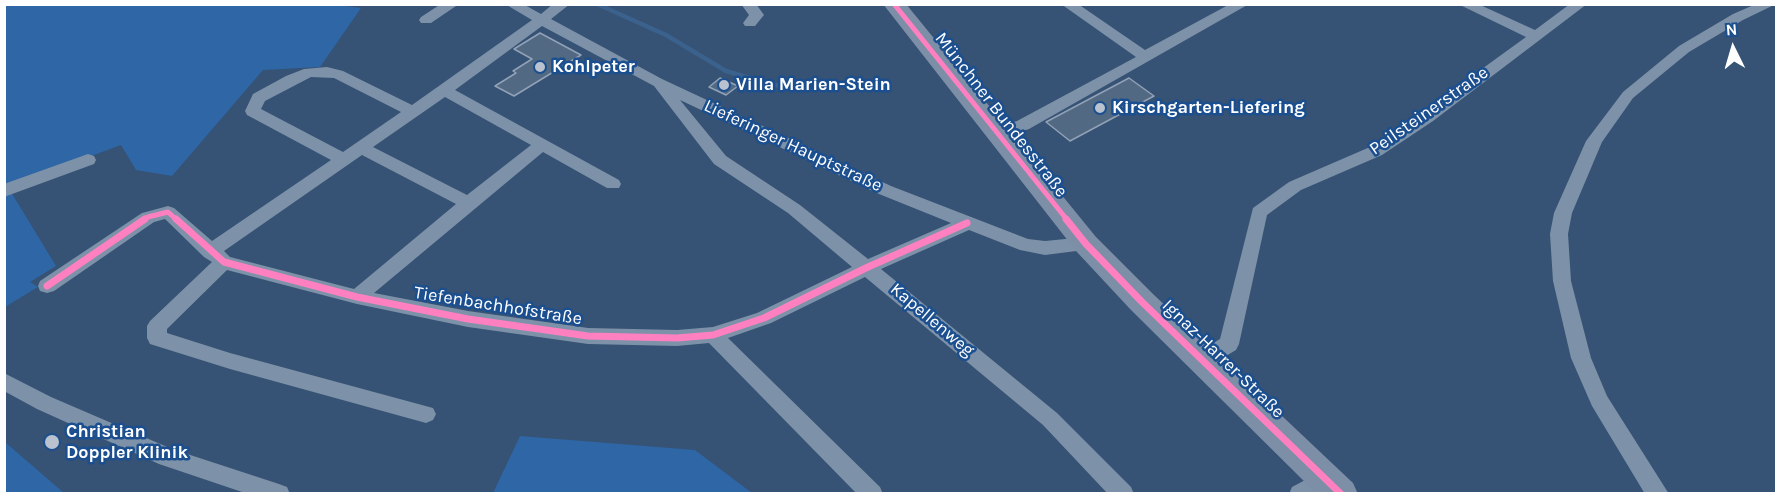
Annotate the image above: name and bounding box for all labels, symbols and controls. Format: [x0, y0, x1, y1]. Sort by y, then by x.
north arrow [1703, 18, 1763, 78]
text: N [1725, 20, 1738, 40]
street label: Münchner Bundesstraße [930, 28, 1072, 202]
place label: Kohlpeter [552, 56, 635, 78]
marker: Kohlpeter [533, 60, 547, 74]
street label: Peilsteinerstraße [1365, 62, 1493, 160]
place label: Villa Marien-Stein [736, 74, 891, 96]
marker: Villa Marien-Stein [717, 78, 731, 92]
street label: Lieferinger Hauptstraße [700, 95, 886, 197]
place label: Kirschgarten-Liefering [1112, 97, 1305, 119]
marker: Kirschgarten-Liefering [1093, 101, 1107, 115]
street label: Kapellenweg [886, 279, 978, 361]
street label: Tiefenbachhofstraße [412, 282, 584, 330]
street label: Ignaz-Harrer-Straße [1157, 295, 1289, 423]
place label: Christian Doppler Klinik [66, 421, 188, 464]
marker: Christian Doppler Klinik [43, 433, 61, 451]

